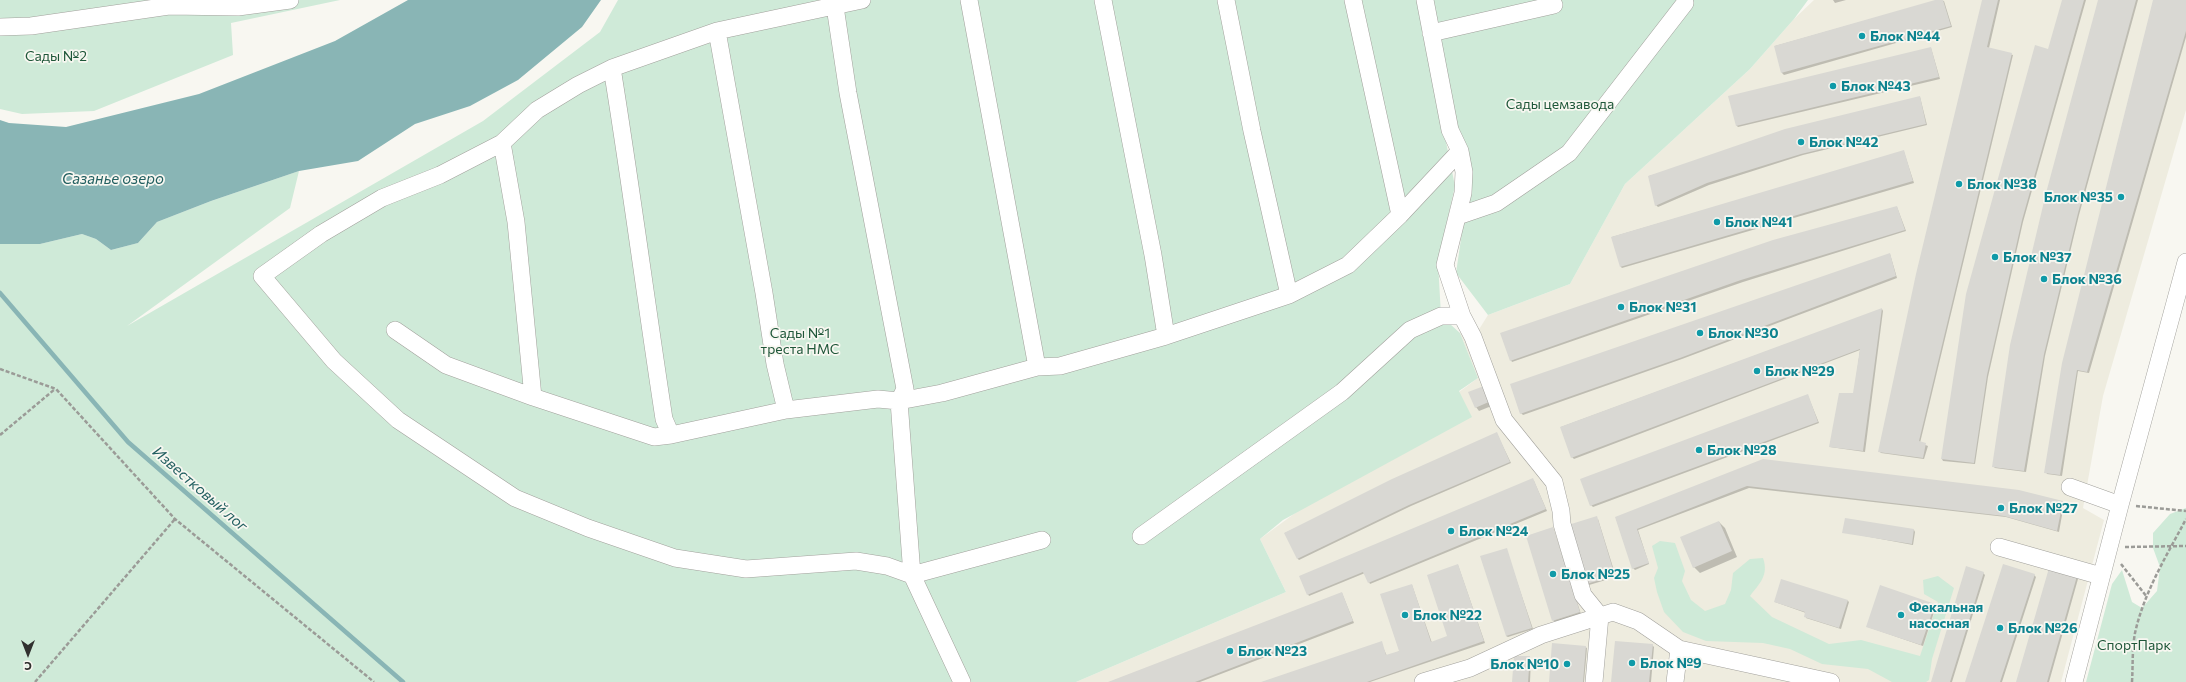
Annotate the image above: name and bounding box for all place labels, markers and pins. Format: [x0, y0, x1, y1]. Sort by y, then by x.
place label: Блок №44 [1870, 28, 1940, 44]
marker: Блок №44 [1857, 31, 1867, 41]
place label: Блок №43 [1841, 78, 1911, 94]
marker: Блок №43 [1828, 81, 1838, 91]
place label: Блок №42 [1809, 134, 1878, 150]
marker: Блок №42 [1796, 137, 1806, 147]
place label: Блок №38 [1967, 176, 2037, 192]
marker: Блок №38 [1954, 179, 1964, 189]
place label: Блок №35 [2044, 189, 2113, 205]
marker: Блок №35 [2116, 192, 2126, 202]
place label: Блок №41 [1725, 214, 1793, 230]
marker: Блок №41 [1712, 217, 1722, 227]
place label: Блок №37 [2003, 249, 2072, 265]
marker: Блок №37 [1990, 252, 2000, 262]
place label: Блок №36 [2052, 271, 2122, 287]
marker: Блок №36 [2039, 274, 2049, 284]
place label: Блок №31 [1629, 299, 1697, 315]
marker: Блок №31 [1616, 302, 1626, 312]
place label: Блок №30 [1708, 325, 1778, 341]
marker: Блок №30 [1695, 328, 1705, 338]
place label: Блок №29 [1765, 363, 1835, 379]
marker: Блок №29 [1752, 366, 1762, 376]
place label: Блок №28 [1707, 442, 1777, 458]
marker: Блок №28 [1694, 445, 1704, 455]
place label: Блок №27 [2009, 500, 2078, 516]
marker: Блок №27 [1996, 503, 2006, 513]
place label: Блок №24 [1459, 523, 1528, 539]
marker: Блок №24 [1446, 526, 1456, 536]
place label: Блок №25 [1561, 566, 1630, 582]
marker: Блок №25 [1548, 569, 1558, 579]
place label: Фекальная насосная [1909, 599, 1983, 632]
place label: Блок №22 [1413, 607, 1482, 623]
marker: Блок №22 [1400, 610, 1410, 620]
marker: Фекальная насосная [1896, 610, 1906, 620]
place label: Блок №26 [2008, 620, 2078, 636]
marker: Блок №26 [1995, 623, 2005, 633]
place label: Блок №23 [1238, 643, 1307, 659]
marker: Блок №23 [1225, 646, 1235, 656]
place label: Блок №9 [1640, 655, 1702, 671]
place label: Блок №10 [1490, 656, 1559, 672]
marker: Блок №9 [1627, 658, 1637, 668]
marker: Блок №10 [1562, 659, 1572, 669]

